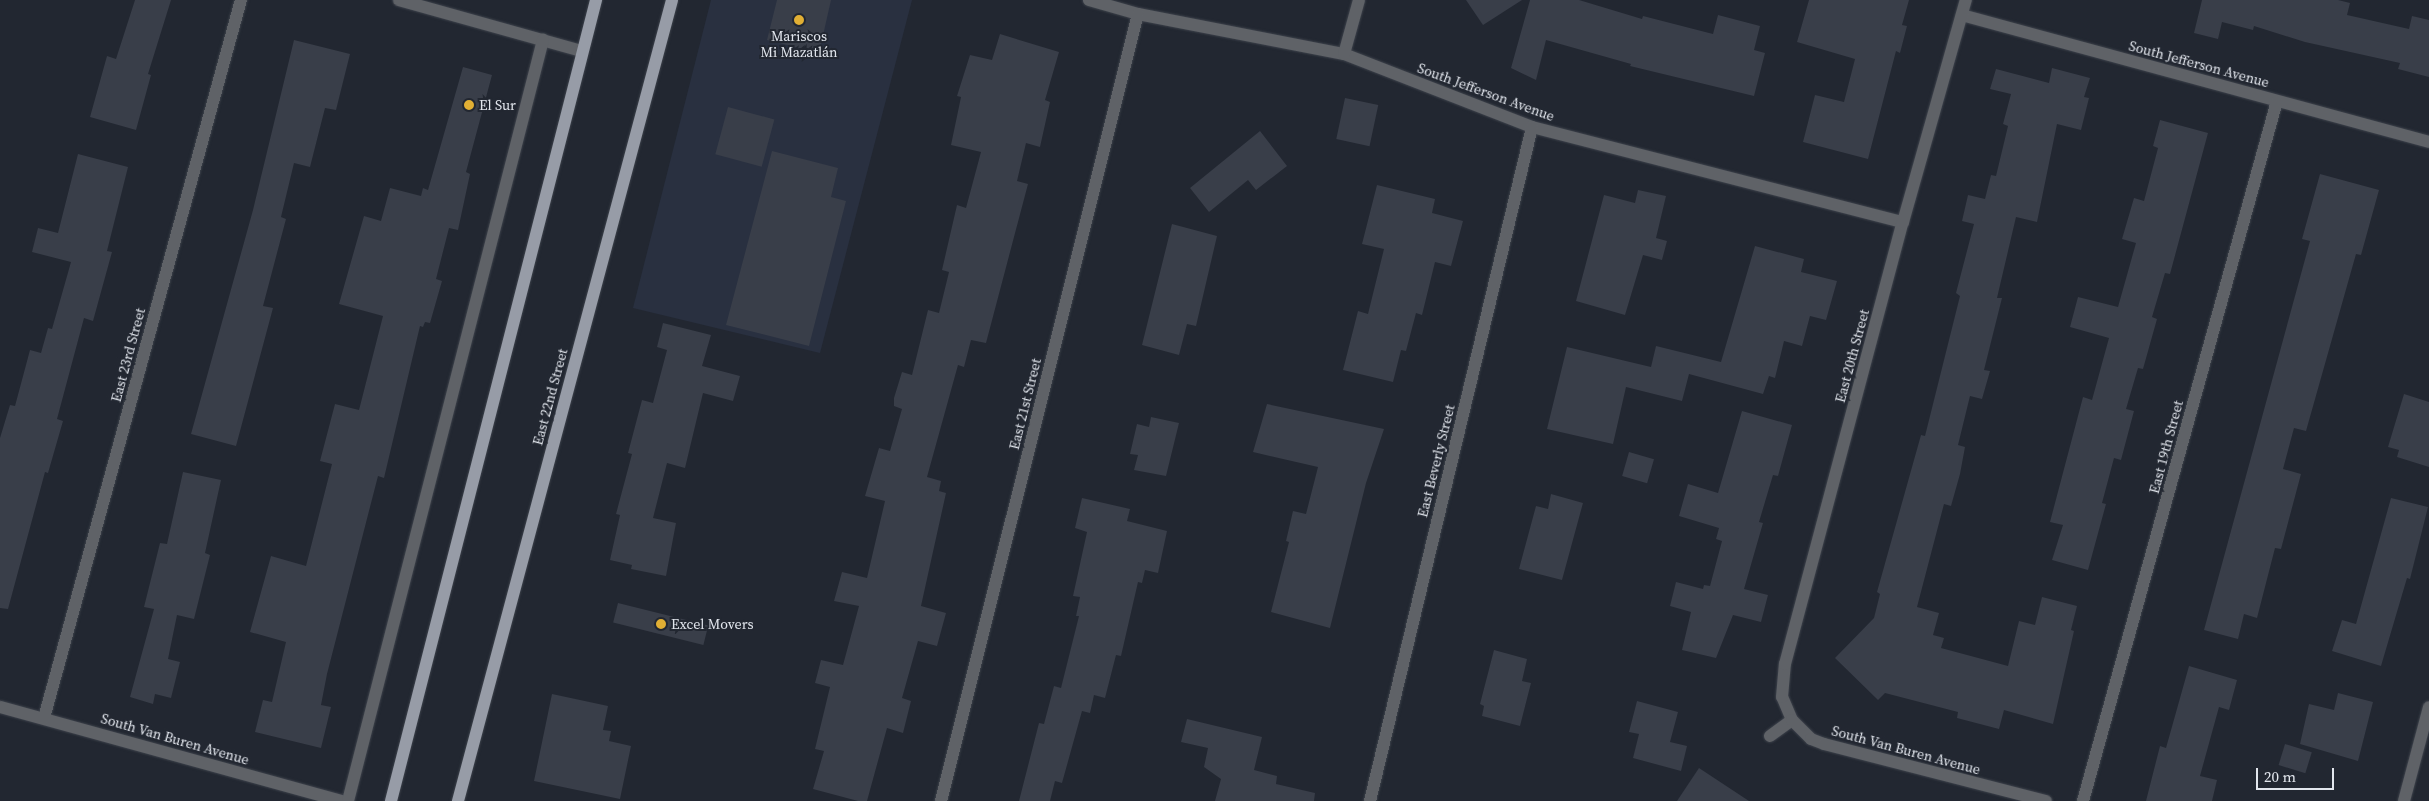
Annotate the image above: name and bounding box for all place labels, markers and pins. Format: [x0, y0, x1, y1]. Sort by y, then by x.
marker: Mariscos Mi Mazatlán [793, 14, 805, 26]
place label: Mariscos Mi Mazatlán [760, 28, 838, 60]
place label: El Sur [479, 97, 516, 113]
marker: El Sur [463, 99, 475, 111]
place label: Excel Movers [671, 616, 754, 632]
marker: Excel Movers [655, 618, 667, 630]

